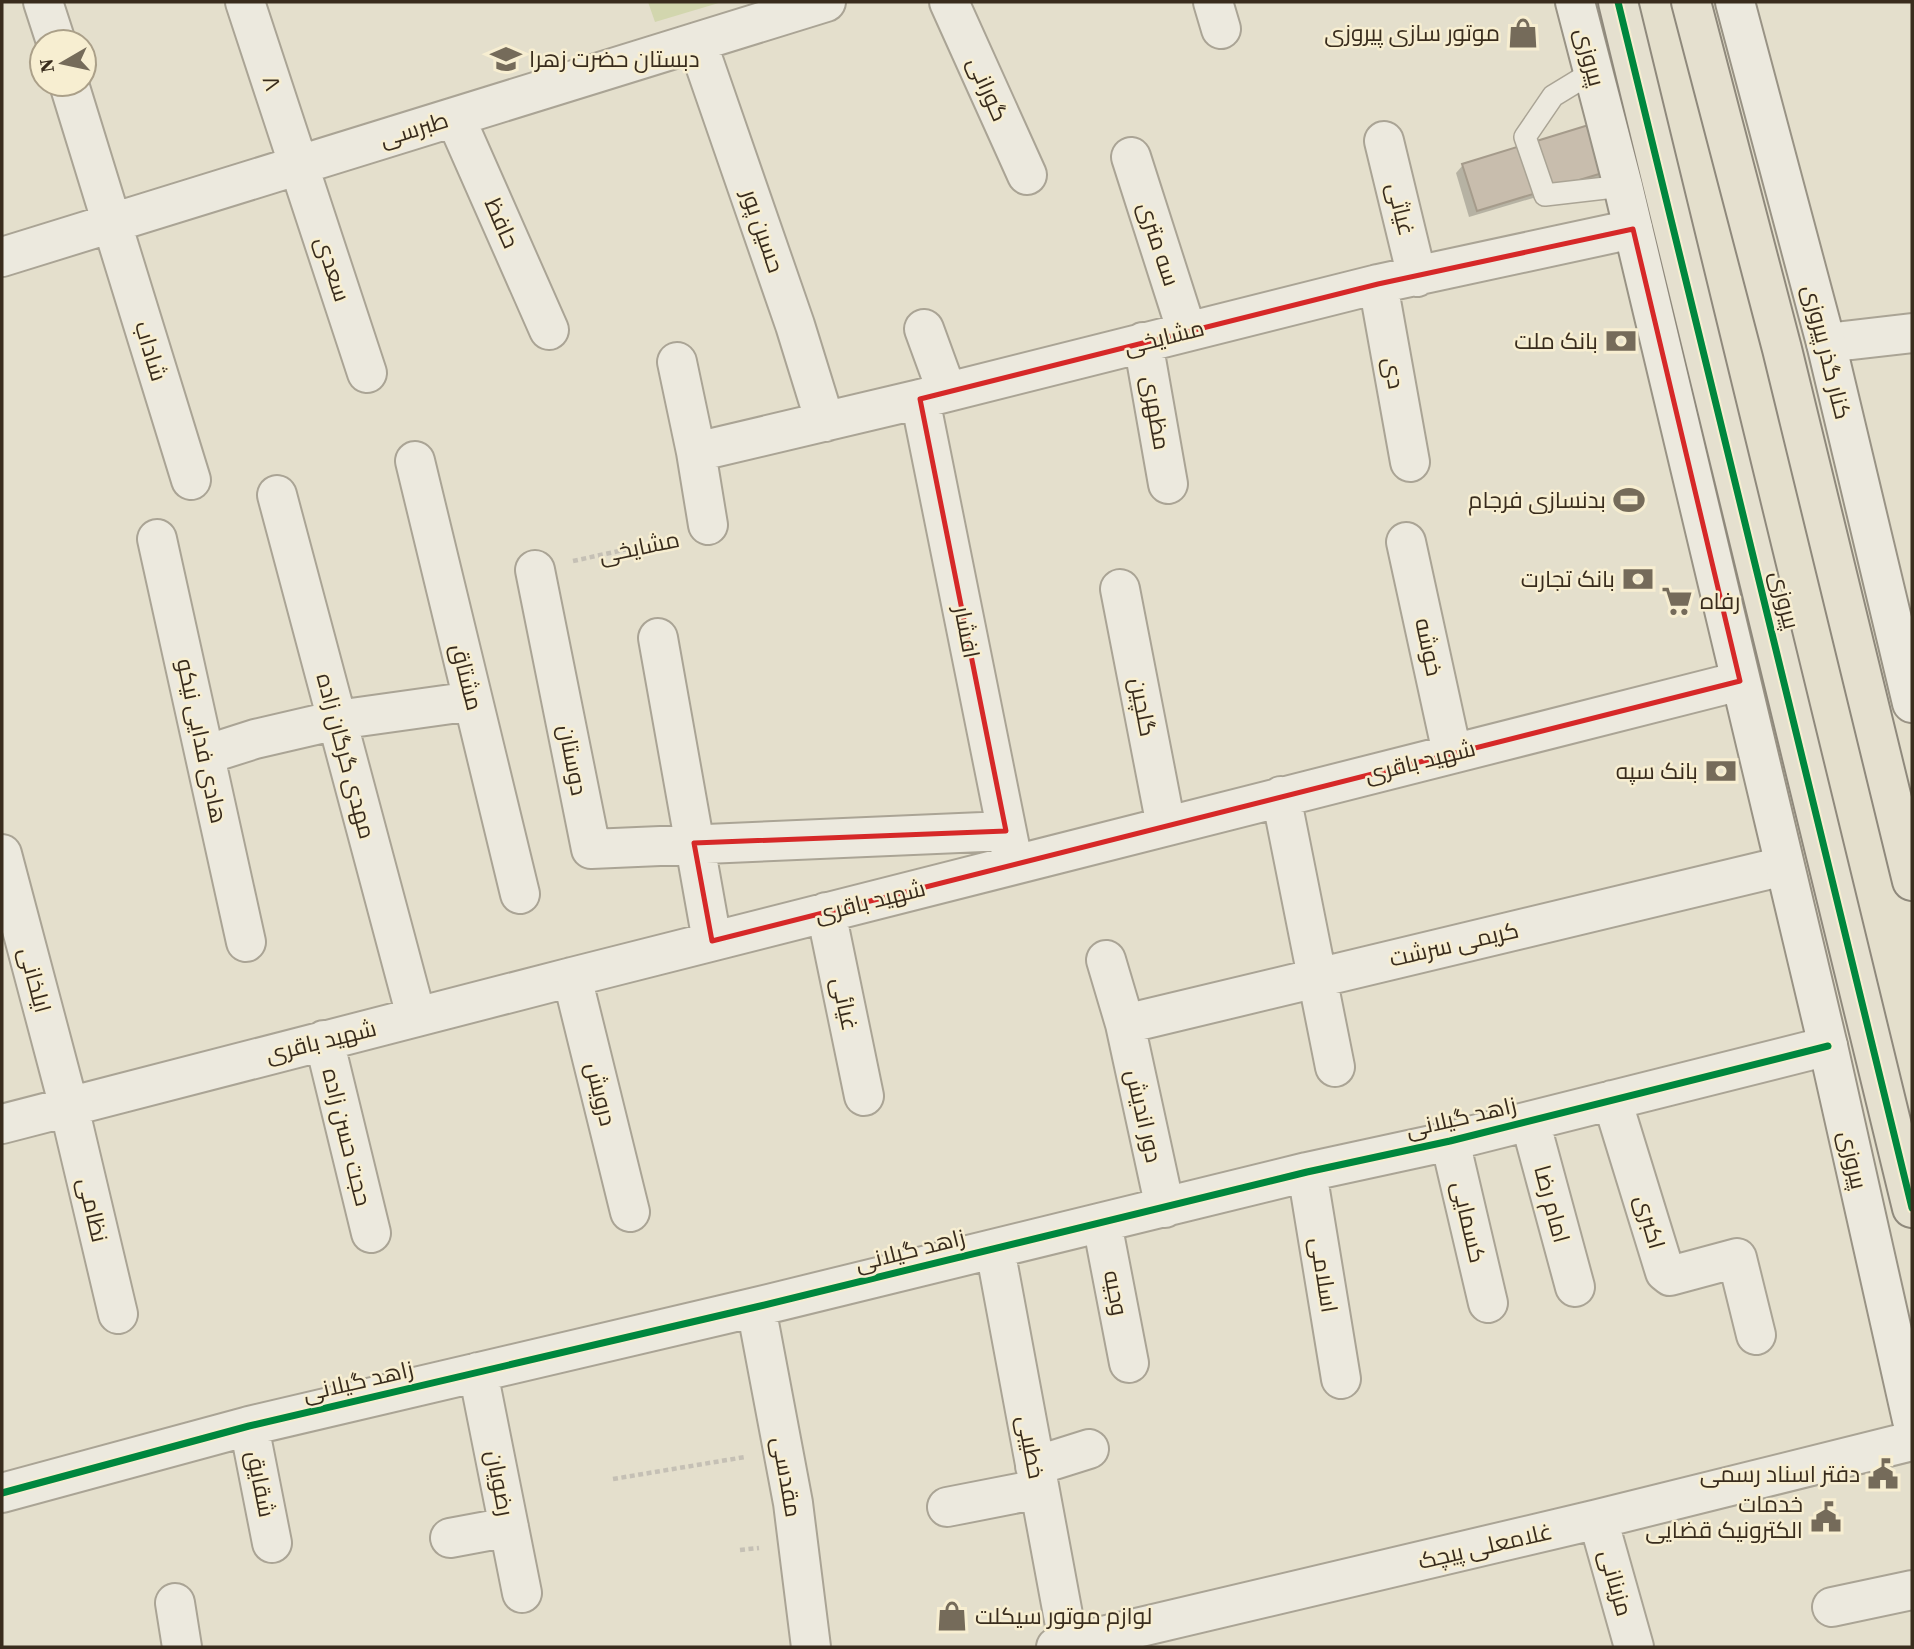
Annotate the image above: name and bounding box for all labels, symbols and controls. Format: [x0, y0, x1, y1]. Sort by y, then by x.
shop icon: موتور سازی پیروزی [1506, 16, 1540, 50]
place label: موتور سازی پیروزی [1324, 17, 1500, 49]
street label: پیروزی [1567, 24, 1613, 90]
north arrow [28, 28, 98, 98]
school or university icon: دبستان حضرت زهرا [489, 42, 523, 76]
place label: دبستان حضرت زهرا [529, 43, 700, 75]
street label: گورانی [960, 52, 1016, 126]
text: N [32, 57, 60, 75]
street label: ۸ [255, 71, 289, 95]
street label: طبرسی [376, 103, 452, 155]
street label: غیاثی [1379, 179, 1423, 239]
street label: حسین پور [733, 183, 792, 277]
street label: حافظ [477, 193, 527, 253]
street label: سه متری [1130, 198, 1188, 290]
street label: سعدی [307, 232, 359, 306]
street label: کنار گذر پیروزی [1795, 281, 1859, 423]
street label: مشایخی [1120, 312, 1208, 362]
street label: شاداب [127, 317, 175, 385]
bank icon: بانک ملت [1604, 324, 1638, 358]
place label: بانک ملت [1514, 325, 1598, 357]
street label: دی [1375, 355, 1413, 391]
street label: مظهری [1134, 373, 1178, 453]
sports icon: بدنسازی فرجام [1612, 483, 1646, 517]
place label: بدنسازی فرجام [1468, 484, 1606, 516]
street label: مشایخی [596, 523, 682, 571]
bank icon: بانک تجارت [1621, 562, 1655, 596]
place label: بانک تجارت [1521, 563, 1615, 595]
street label: پیروزی [1762, 568, 1808, 632]
supermarket icon: رفاه [1660, 584, 1694, 618]
place label: رفاه [1700, 585, 1740, 617]
street label: افشار [946, 601, 988, 661]
street label: خوشه [1407, 615, 1451, 679]
street label: مشتاق [443, 640, 491, 714]
street label: هادی فدایی نیکو [169, 656, 235, 826]
street label: مهدی گرگان زاده [308, 670, 384, 842]
street label: گلچین [1122, 675, 1164, 739]
street label: دوستان [550, 722, 596, 798]
street label: شهید باقری [1361, 732, 1479, 790]
bank icon: بانک سپه [1704, 754, 1738, 788]
place label: بانک سپه [1616, 755, 1698, 787]
street label: شهید باقری [811, 872, 929, 930]
street label: کریمی سرشت [1386, 914, 1522, 974]
street label: ایلخانی [11, 944, 59, 1016]
street label: غیائی [824, 974, 866, 1034]
street label: شهید باقری [262, 1012, 380, 1070]
street label: درویش [578, 1059, 624, 1129]
street label: حجت حسن زاده [314, 1065, 380, 1209]
street label: دور اندیش [1118, 1066, 1170, 1166]
street label: زاهد گیلانی [1403, 1089, 1519, 1145]
street label: پیروزی [1831, 1128, 1875, 1192]
street label: امام رضا [1526, 1162, 1578, 1246]
street label: نظامی [70, 1175, 116, 1245]
street label: کسمایی [1444, 1178, 1494, 1266]
street label: اکبری [1627, 1191, 1673, 1253]
street label: زاهد گیلانی [852, 1221, 968, 1279]
street label: اسلامی [1302, 1235, 1346, 1315]
street label: وجیه [1096, 1268, 1136, 1318]
street label: زاهد گیلانی [300, 1353, 416, 1409]
street label: خطیبی [1009, 1413, 1053, 1481]
street label: مقدسی [764, 1434, 810, 1520]
street label: رضویان [478, 1447, 522, 1519]
street label: شقایق [239, 1448, 283, 1520]
public building icon: دفتر اسناد رسمی [1866, 1457, 1900, 1491]
place label: دفتر اسناد رسمی [1700, 1458, 1860, 1490]
place label: خدمات الکترونیک قضایی [1645, 1488, 1803, 1546]
public building icon: خدمات الکترونیک قضایی [1809, 1500, 1843, 1534]
street label: غلامعلی پیچک [1415, 1515, 1555, 1577]
street label: مزینانی [1591, 1546, 1641, 1620]
shop icon: لوازم موتور سیکلت [935, 1599, 969, 1633]
place label: لوازم موتور سیکلت [975, 1600, 1152, 1632]

